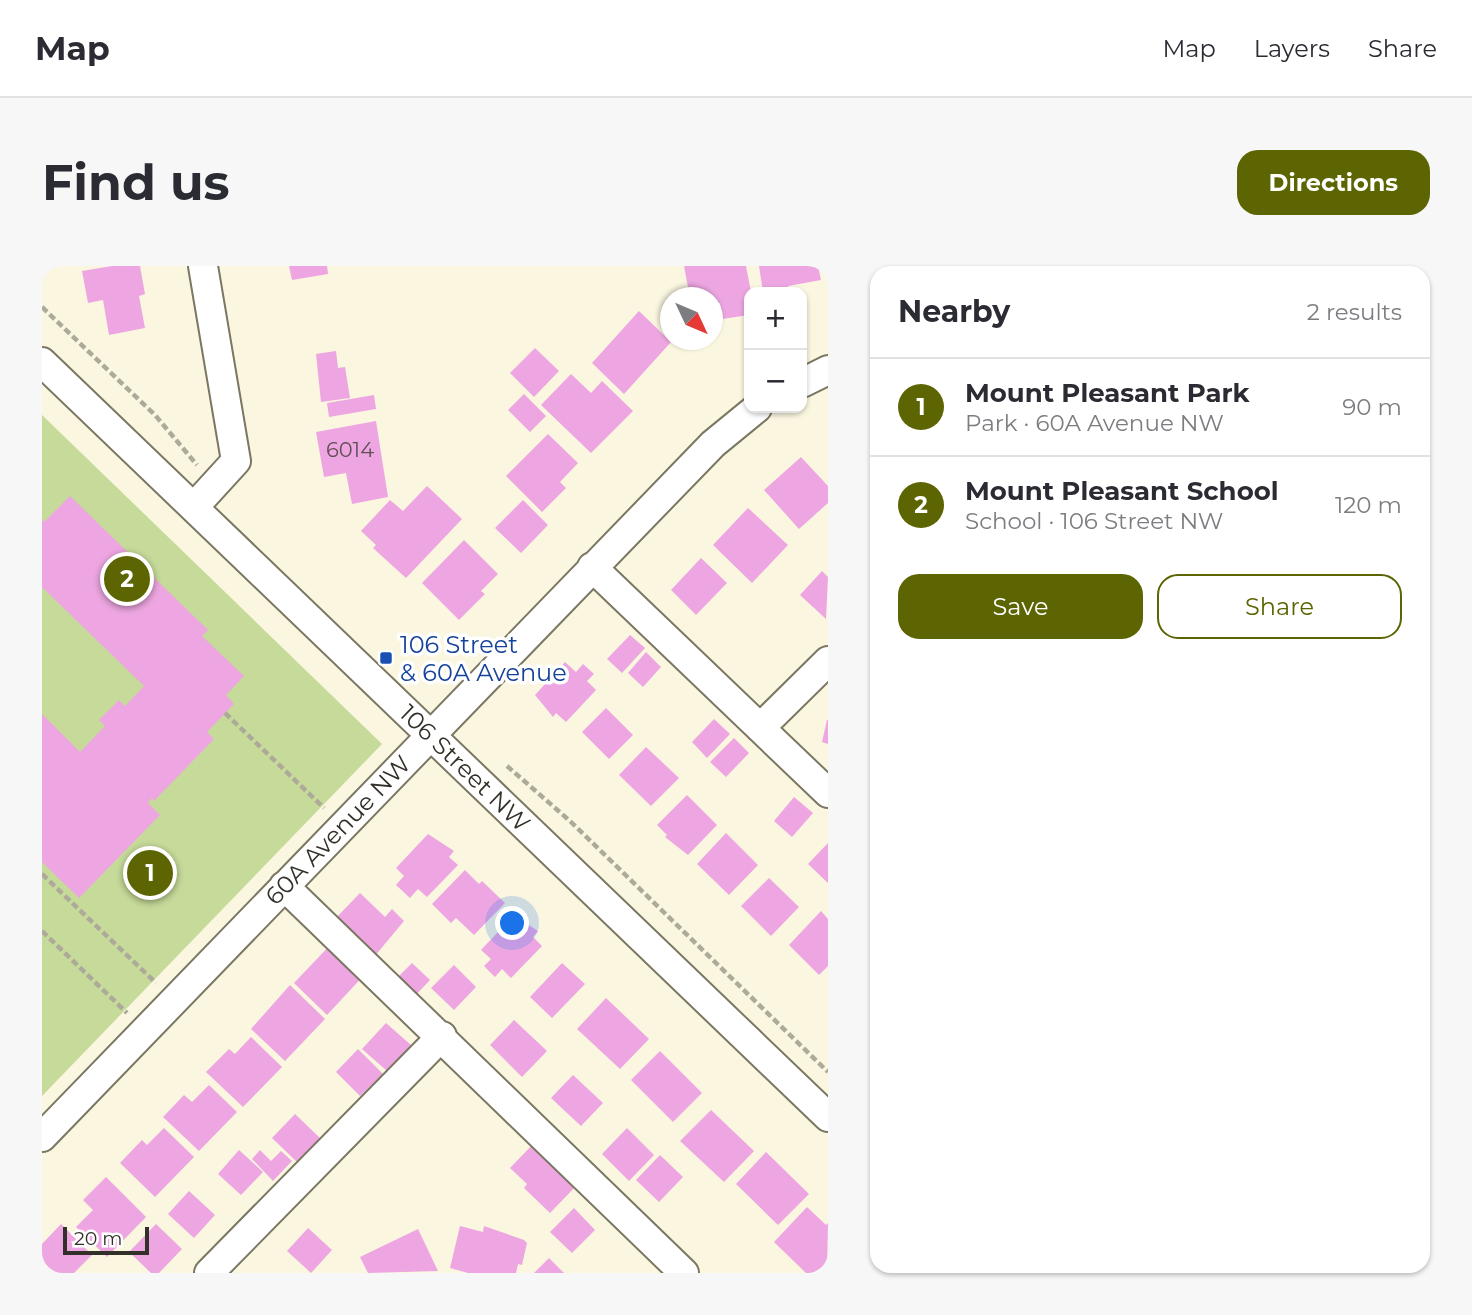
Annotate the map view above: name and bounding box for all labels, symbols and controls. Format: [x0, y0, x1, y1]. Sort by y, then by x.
text: Map [35, 28, 110, 68]
text: Map [1162, 34, 1216, 63]
text: Layers [1254, 34, 1330, 63]
text: Share [1368, 34, 1437, 63]
button: Directions [1237, 150, 1430, 215]
text: Find us [42, 153, 230, 212]
north arrow [660, 287, 723, 350]
map controls [744, 287, 807, 413]
button: + [744, 287, 807, 350]
text: Nearby [898, 293, 1010, 330]
text: 2 results [1307, 298, 1402, 326]
button: − [744, 350, 807, 413]
text: Mount Pleasant Park [965, 377, 1250, 409]
text: 1 [916, 393, 926, 421]
text: 90 m [1342, 393, 1402, 421]
text: Park · 60A Avenue NW [965, 409, 1224, 437]
house number: 6014 [326, 437, 374, 462]
text: Mount Pleasant School [965, 475, 1279, 507]
text: 2 [914, 491, 928, 519]
text: 120 m [1335, 491, 1402, 519]
text: School · 106 Street NW [965, 507, 1223, 535]
pin: 2 [104, 553, 150, 605]
button: Save [898, 574, 1143, 639]
button: Share [1157, 574, 1402, 639]
place label: 106 Street & 60A Avenue [400, 630, 567, 687]
marker: 106 Street & 60A Avenue [378, 650, 394, 666]
street label: 106 Street NW [394, 698, 536, 838]
street label: 60A Avenue NW [259, 749, 417, 911]
pin: 1 [127, 847, 173, 899]
your location [495, 906, 529, 940]
scale bar [63, 1224, 149, 1256]
text: 20 m [74, 1227, 122, 1250]

